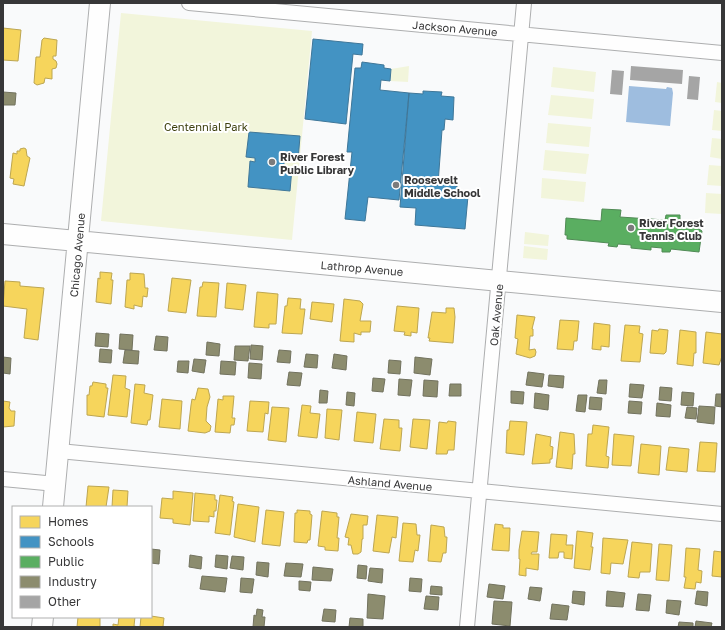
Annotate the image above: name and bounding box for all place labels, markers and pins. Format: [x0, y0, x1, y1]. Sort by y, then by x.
place label: River Forest Public Library [280, 150, 355, 176]
marker: River Forest Public Library [267, 157, 277, 167]
place label: Roosevelt Middle School [404, 173, 481, 199]
marker: Roosevelt Middle School [391, 180, 401, 190]
place label: River Forest Tennis Club [639, 216, 704, 242]
marker: River Forest Tennis Club [626, 223, 636, 233]

